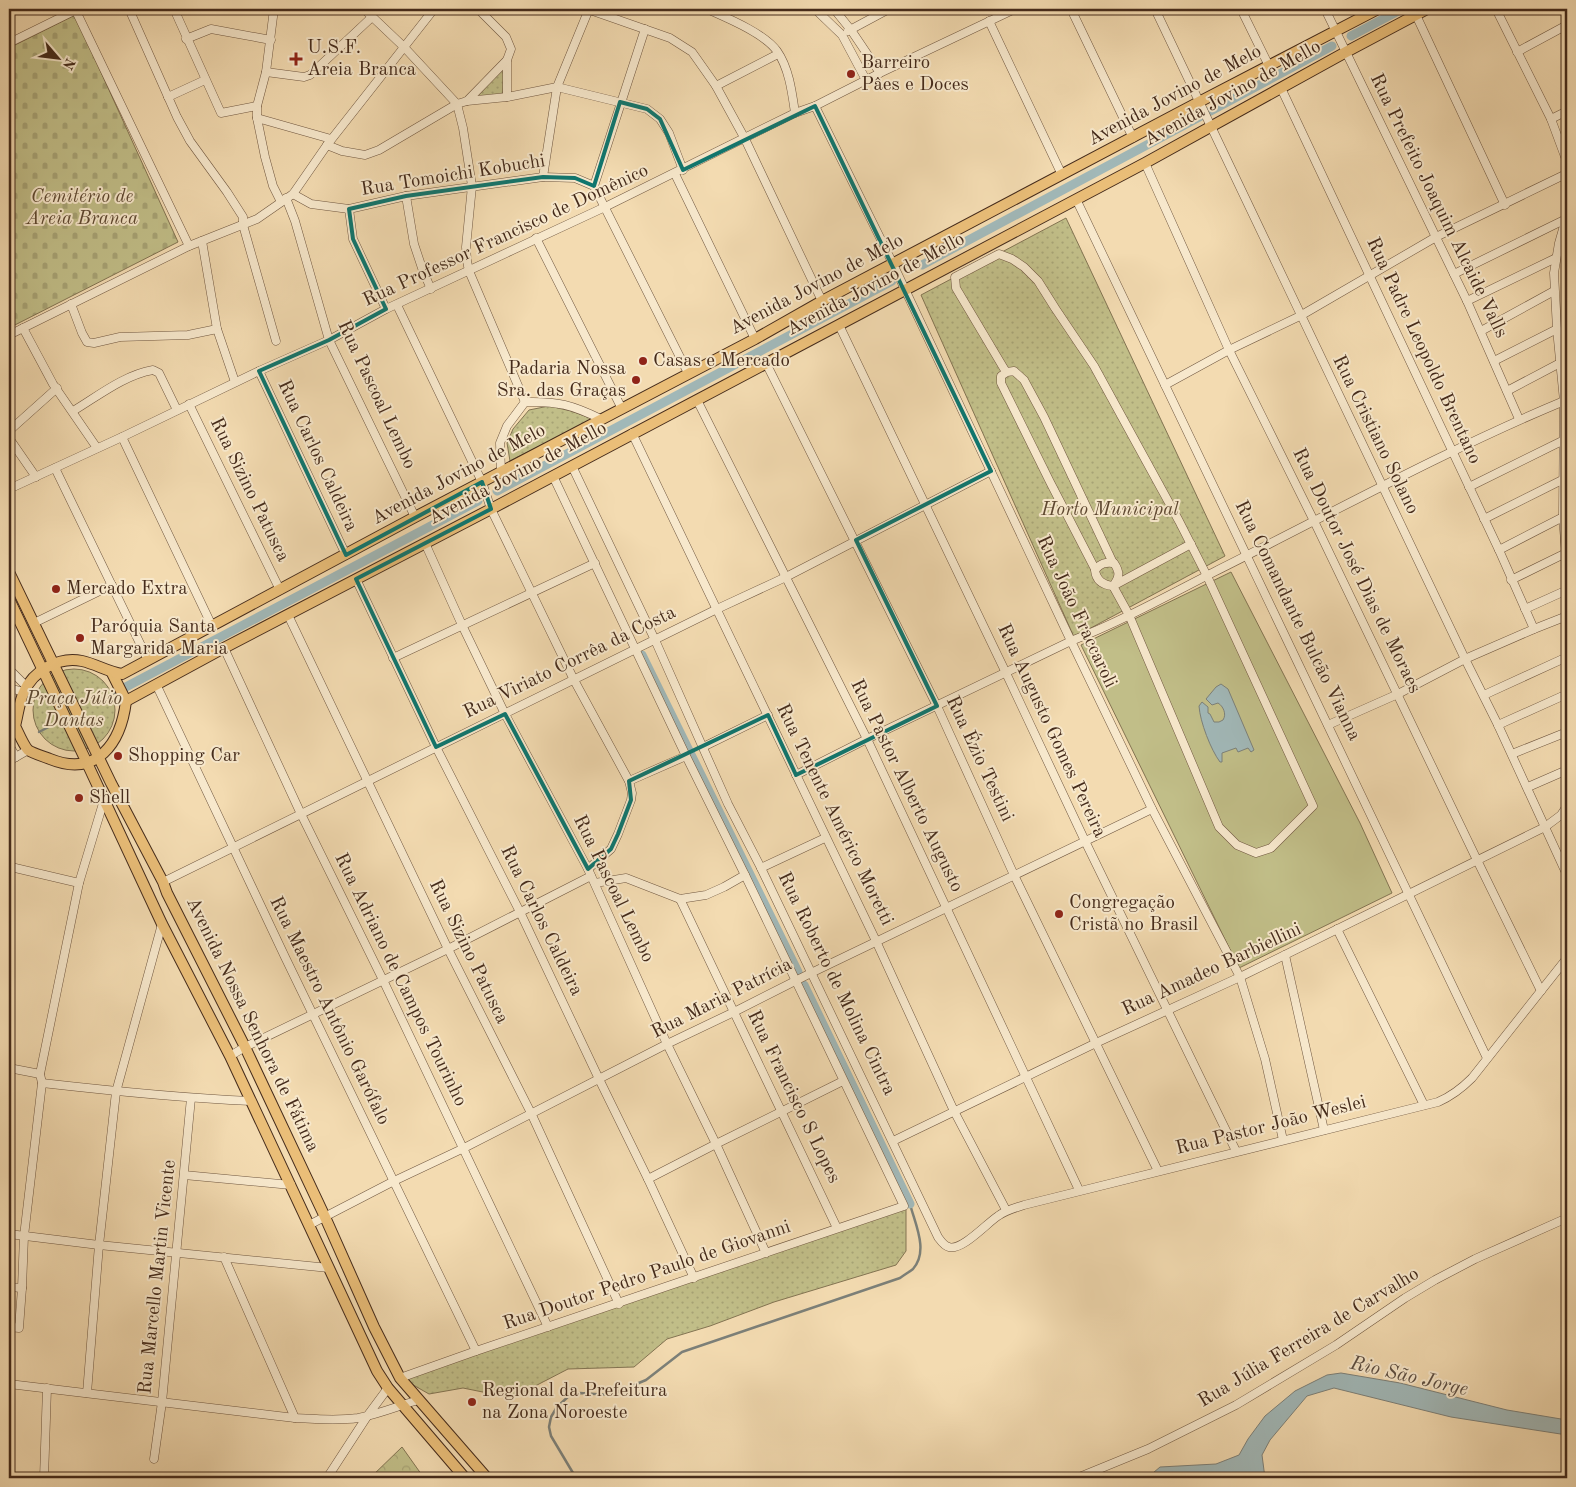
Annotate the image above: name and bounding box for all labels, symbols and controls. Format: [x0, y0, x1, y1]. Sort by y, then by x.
north arrow [32, 32, 82, 82]
street label: Avenida Jovino de Mello [1142, 38, 1324, 150]
place label: U.S.F. Areia Branca [307, 39, 417, 80]
street label: Avenida Jovino de Melo [1085, 42, 1265, 150]
marker: U.S.F. Areia Branca [289, 52, 303, 66]
place label: Barreiro Pâes e Doces [861, 54, 969, 95]
text: N [60, 56, 77, 72]
marker: Barreiro Pâes e Doces [845, 68, 857, 80]
street label: Rua Prefeito Joaquim Alcaide Valls [1366, 71, 1510, 341]
street label: Rua Tomoichi Kobuchi [360, 152, 546, 200]
street label: Rua Professor Francisco de Domênico [360, 161, 652, 311]
park label: Cemitério de Areia Branca [25, 188, 138, 229]
street label: Avenida Jovino de Mello [784, 230, 968, 340]
street label: Avenida Jovino de Melo [727, 231, 907, 339]
street label: Rua Padre Leopoldo Brentano [1362, 235, 1484, 467]
street label: Rua Pascoal Lembo [333, 318, 419, 472]
place label: Casas e Mercado [653, 352, 790, 371]
street label: Rua Cristiano Solano [1328, 353, 1422, 517]
marker: Casas e Mercado [637, 355, 649, 367]
place label: Padaria Nossa Sra. das Graças [497, 360, 627, 401]
marker: Padaria Nossa Sra. das Graças [630, 374, 642, 386]
street label: Rua Carlos Caldeira [274, 377, 361, 535]
street label: Rua Sizino Patusca [206, 415, 292, 566]
street label: Avenida Jovino de Mello [426, 419, 610, 529]
street label: Avenida Jovino de Melo [369, 421, 549, 529]
street label: Rua Doutor José Dias de Moraes [1288, 445, 1424, 697]
street label: Rua Comandante Bulcão Vianna [1230, 498, 1364, 745]
park label: Horto Municipal [1040, 501, 1179, 520]
street label: Rua João Fraccaroli [1032, 533, 1120, 691]
place label: Mercado Extra [66, 580, 188, 599]
marker: Mercado Extra [50, 583, 62, 595]
street label: Rua Viriato Corrêa da Costa [461, 603, 680, 723]
place label: Paróquia Santa Margarida Maria [90, 618, 229, 659]
street label: Rua Augusto Gomes Pereira [993, 621, 1109, 841]
marker: Paróquia Santa Margarida Maria [74, 632, 86, 644]
street label: Rua Pastor Alberto Augusto [846, 677, 966, 895]
park label: Praça Júlio Dantas [25, 690, 122, 731]
street label: Rua Ézio Testini [942, 692, 1020, 825]
street label: Rua Tenente Américo Moretti [772, 701, 896, 929]
place label: Shopping Car [128, 747, 240, 766]
marker: Shopping Car [112, 750, 124, 762]
place label: Shell [89, 789, 130, 808]
marker: Shell [73, 792, 85, 804]
street label: Rua Pascoal Lembo [569, 812, 657, 966]
street label: Rua Carlos Caldeira [496, 843, 586, 1000]
street label: Rua Adriano de Campos Tourinho [330, 850, 470, 1110]
street label: Rua Roberto de Molina Cintra [774, 869, 899, 1099]
street label: Rua Sizino Patusca [425, 877, 511, 1028]
street label: Rua Maestro Antônio Garófalo [265, 894, 393, 1128]
place label: Congregação Cristã no Brasil [1069, 894, 1198, 935]
street label: Avenida Nossa Senhora de Fátima [182, 895, 322, 1156]
marker: Congregação Cristã no Brasil [1053, 908, 1065, 920]
street label: Rua Amadeo Barbiellini [1119, 920, 1305, 1020]
street label: Rua Maria Patrícia [649, 955, 796, 1043]
street label: Rua Francisco S Lopes [743, 1008, 843, 1186]
street label: Rua Pastor João Weslei [1174, 1093, 1368, 1159]
street label: Rua Marcello Martin Vicente [136, 1159, 180, 1395]
street label: Rua Doutor Pedro Paulo de Giovanni [501, 1218, 793, 1334]
street label: Rua Júlia Ferreira de Carvalho [1195, 1265, 1423, 1411]
water label: Rio São Jorge [1347, 1353, 1470, 1400]
place label: Regional da Prefeitura na Zona Noroeste [482, 1382, 668, 1423]
marker: Regional da Prefeitura na Zona Noroeste [466, 1396, 478, 1408]

